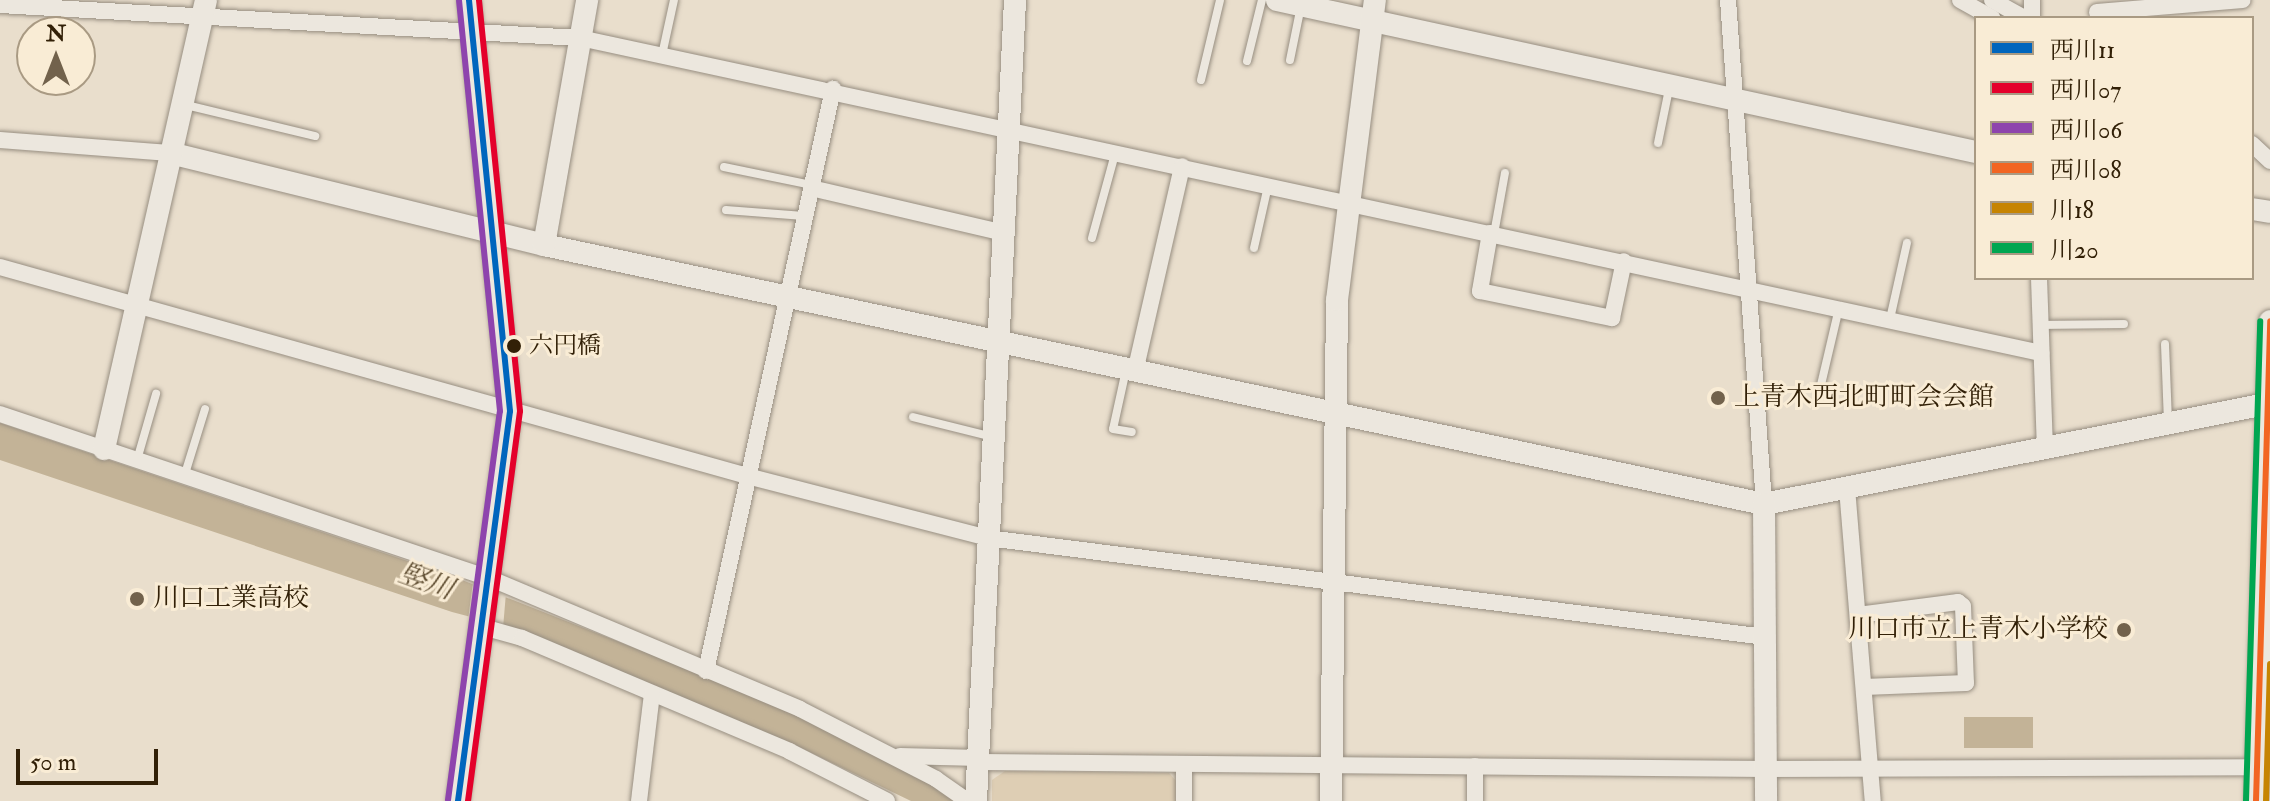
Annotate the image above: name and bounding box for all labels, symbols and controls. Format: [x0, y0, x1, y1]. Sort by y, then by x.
north arrow [16, 16, 96, 96]
legend [1974, 16, 2254, 280]
text: N [46, 20, 66, 48]
text: 西川11 [2050, 35, 2115, 66]
text: 西川07 [2050, 75, 2121, 106]
text: 西川06 [2050, 115, 2122, 146]
text: 西川08 [2050, 155, 2122, 186]
text: 川18 [2050, 195, 2094, 226]
text: 川20 [2050, 235, 2098, 266]
place label: 六円橋 [529, 332, 601, 360]
marker: 六円橋 [506, 338, 522, 354]
place label: 上青木西北町町会会館 [1734, 382, 1994, 414]
marker: 上青木西北町町会会館 [1709, 389, 1727, 407]
water label: 竪川 [394, 557, 458, 607]
place label: 川口工業高校 [153, 583, 309, 615]
marker: 川口工業高校 [128, 590, 146, 608]
place label: 川口市立上青木小学校 [1848, 614, 2108, 646]
marker: 川口市立上青木小学校 [2115, 621, 2133, 639]
scale bar [20, 733, 162, 783]
text: 50 m [30, 747, 76, 778]

